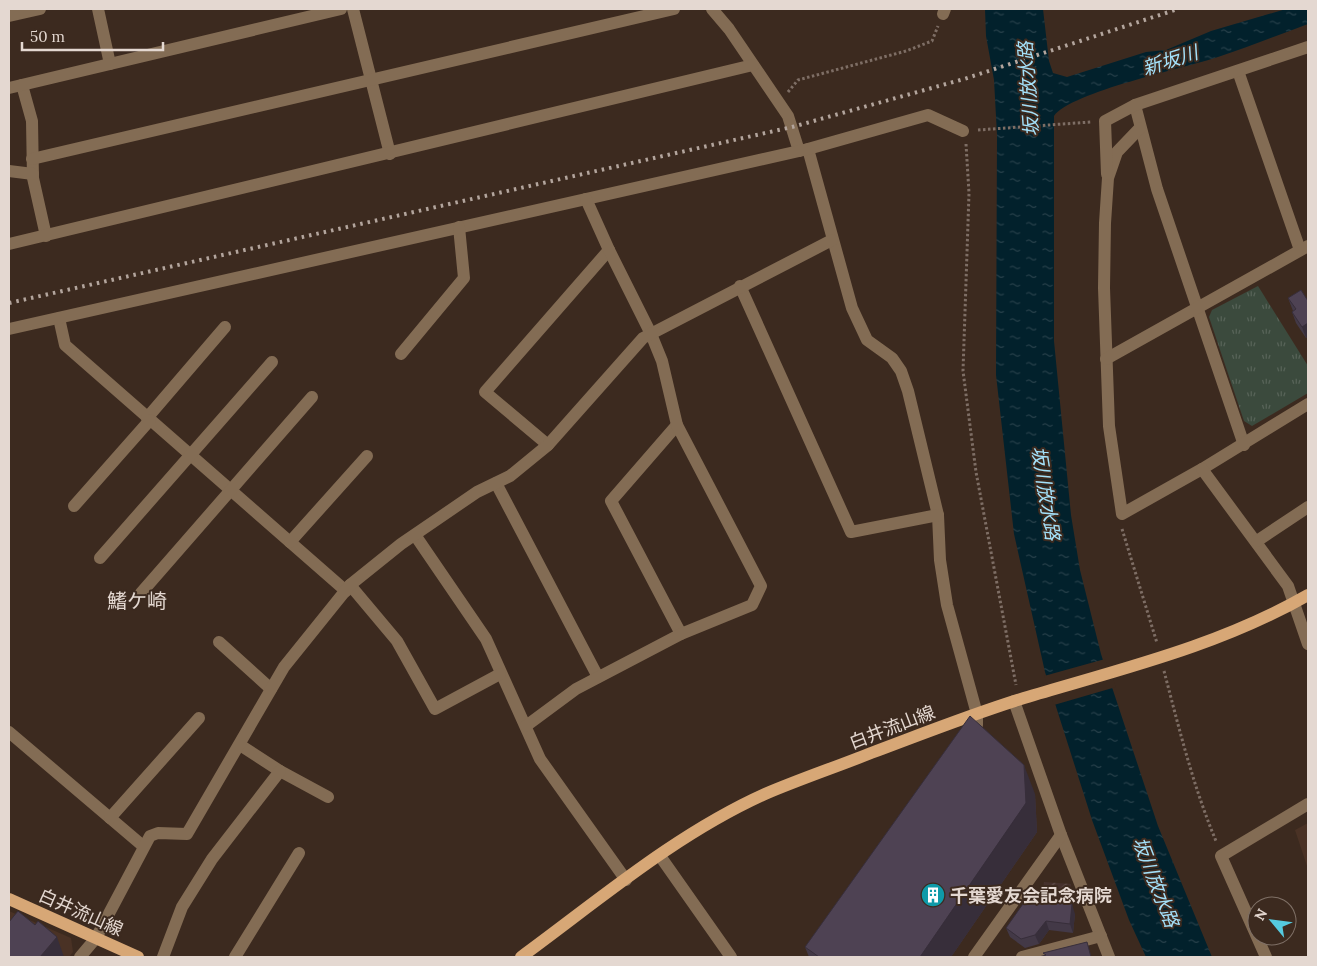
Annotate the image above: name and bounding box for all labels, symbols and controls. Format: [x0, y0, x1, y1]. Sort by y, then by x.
scale bar [22, 20, 164, 52]
text: 50 m [30, 27, 65, 46]
water label: 坂川放水路 [1013, 39, 1043, 137]
water label: 新坂川 [1139, 39, 1203, 80]
water label: 坂川放水路 [1027, 444, 1066, 544]
district label: 鰭ケ崎 [107, 588, 167, 613]
street label: 白井流山線 [846, 700, 938, 754]
water label: 坂川放水路 [1128, 833, 1185, 933]
building icon: 千葉愛友会記念病院 [920, 882, 946, 908]
street label: 白井流山線 [35, 883, 127, 941]
place label: 千葉愛友会記念病院 [950, 884, 1112, 907]
north arrow [1247, 896, 1297, 946]
text: N [1250, 905, 1271, 924]

